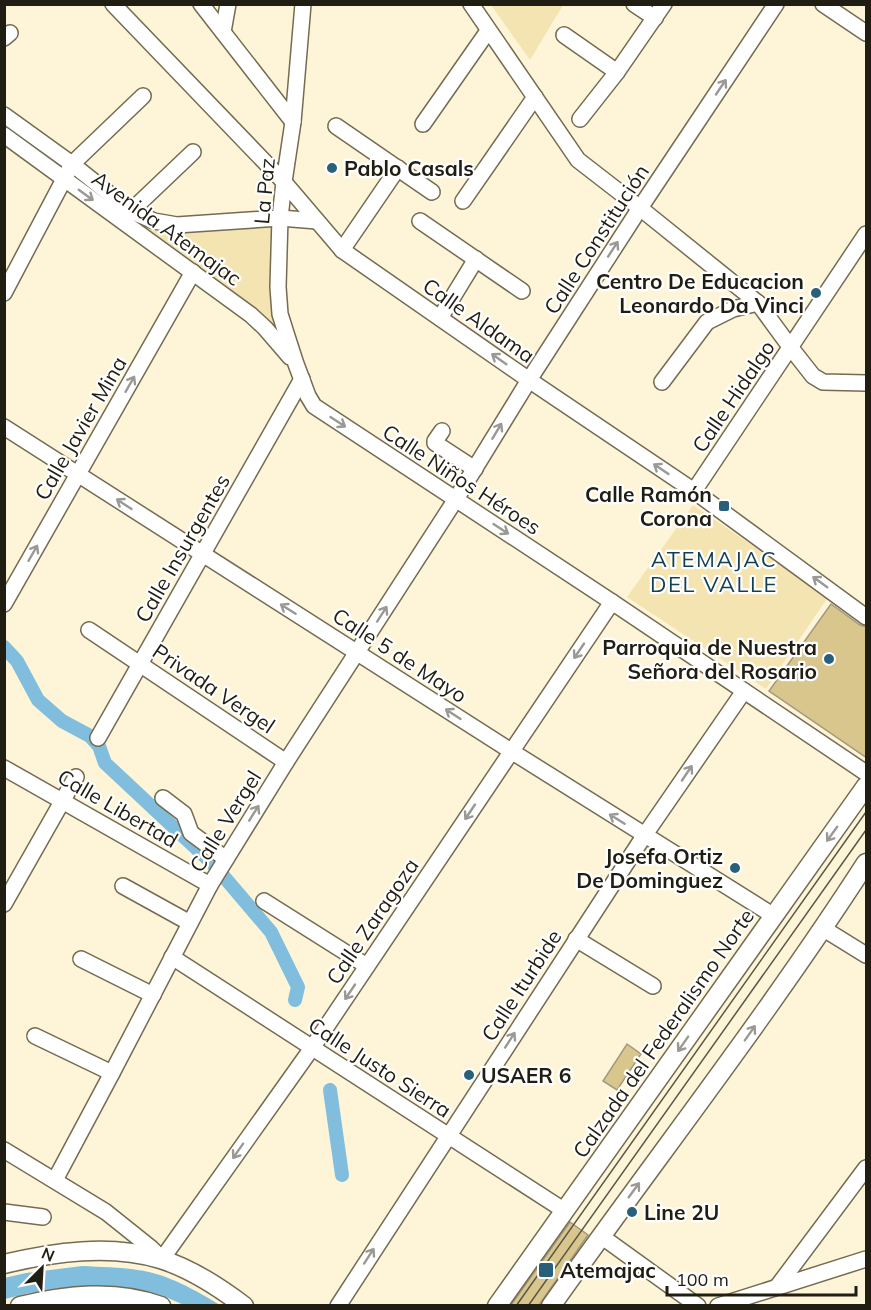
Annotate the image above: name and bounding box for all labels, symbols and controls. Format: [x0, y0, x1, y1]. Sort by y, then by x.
one-way arrow [715, 79, 727, 96]
place label: Pablo Casals [344, 155, 474, 181]
street label: La Paz [248, 157, 280, 225]
street label: Calle Constitución [538, 159, 654, 319]
marker: Pablo Casals [325, 161, 339, 175]
street label: Avenida Atemajac [87, 165, 247, 291]
one-way arrow [77, 188, 93, 201]
one-way arrow [607, 241, 620, 258]
place label: Centro De Educacion Leonardo Da Vinci [596, 268, 804, 318]
street label: Calle Aldama [418, 272, 540, 368]
marker: Centro De Educacion Leonardo Da Vinci [809, 286, 823, 300]
street label: Calle Hidalgo [686, 335, 780, 457]
street label: Calle Javier Mina [28, 352, 132, 504]
one-way arrow [492, 353, 508, 365]
one-way arrow [124, 375, 136, 392]
one-way arrow [330, 416, 346, 428]
street label: Calle Niños Héroes [378, 418, 546, 540]
one-way arrow [492, 423, 504, 440]
one-way arrow [653, 463, 669, 475]
street label: Calle Insurgentes [129, 469, 235, 627]
place label: Calle Ramón Corona [585, 481, 712, 531]
one-way arrow [116, 497, 133, 509]
marker: Calle Ramón Corona [717, 499, 731, 513]
one-way arrow [492, 523, 509, 535]
one-way arrow [28, 545, 40, 562]
district label: ATEMAJAC DEL VALLE [650, 545, 778, 598]
one-way arrow [812, 575, 828, 588]
one-way arrow [280, 602, 297, 615]
street label: Calle 5 de Mayo [328, 602, 472, 708]
one-way arrow [376, 605, 389, 622]
place label: Parroquia de Nuestra Señora del Rosario [602, 634, 817, 684]
street label: Privada Vergel [148, 638, 280, 738]
one-way arrow [573, 642, 585, 658]
marker: Parroquia de Nuestra Señora del Rosario [822, 652, 836, 666]
one-way arrow [445, 707, 462, 719]
street label: Calle Libertad [53, 763, 183, 853]
street label: Calle Vergel [184, 765, 266, 877]
one-way arrow [681, 765, 693, 781]
one-way arrow [464, 803, 476, 820]
one-way arrow [249, 805, 261, 822]
one-way arrow [609, 812, 626, 824]
one-way arrow [826, 826, 839, 842]
place label: Josefa Ortiz De Dominguez [576, 843, 723, 893]
street label: Calle Zaragoza [320, 853, 424, 989]
marker: Josefa Ortiz De Dominguez [728, 861, 742, 875]
street label: Calzada del Federalismo Norte [567, 903, 759, 1163]
street label: Calle Iturbide [475, 924, 567, 1046]
one-way arrow [344, 983, 356, 999]
street label: Calle Justo Sierra [304, 1011, 456, 1123]
one-way arrow [744, 1025, 756, 1042]
one-way arrow [504, 1032, 517, 1049]
one-way arrow [677, 1036, 689, 1052]
place label: USAER 6 [481, 1062, 571, 1088]
marker: USAER 6 [462, 1068, 476, 1082]
one-way arrow [232, 1143, 244, 1159]
one-way arrow [628, 1183, 641, 1199]
place label: Line 2U [644, 1199, 719, 1225]
marker: Line 2U [625, 1205, 639, 1219]
north arrow [12, 1238, 72, 1298]
text: N [39, 1243, 58, 1266]
one-way arrow [363, 1248, 376, 1265]
place label: Atemajac [560, 1257, 656, 1283]
scale bar [667, 1259, 856, 1297]
marker: Atemajac [537, 1261, 555, 1279]
text: 100 m [676, 1268, 729, 1291]

